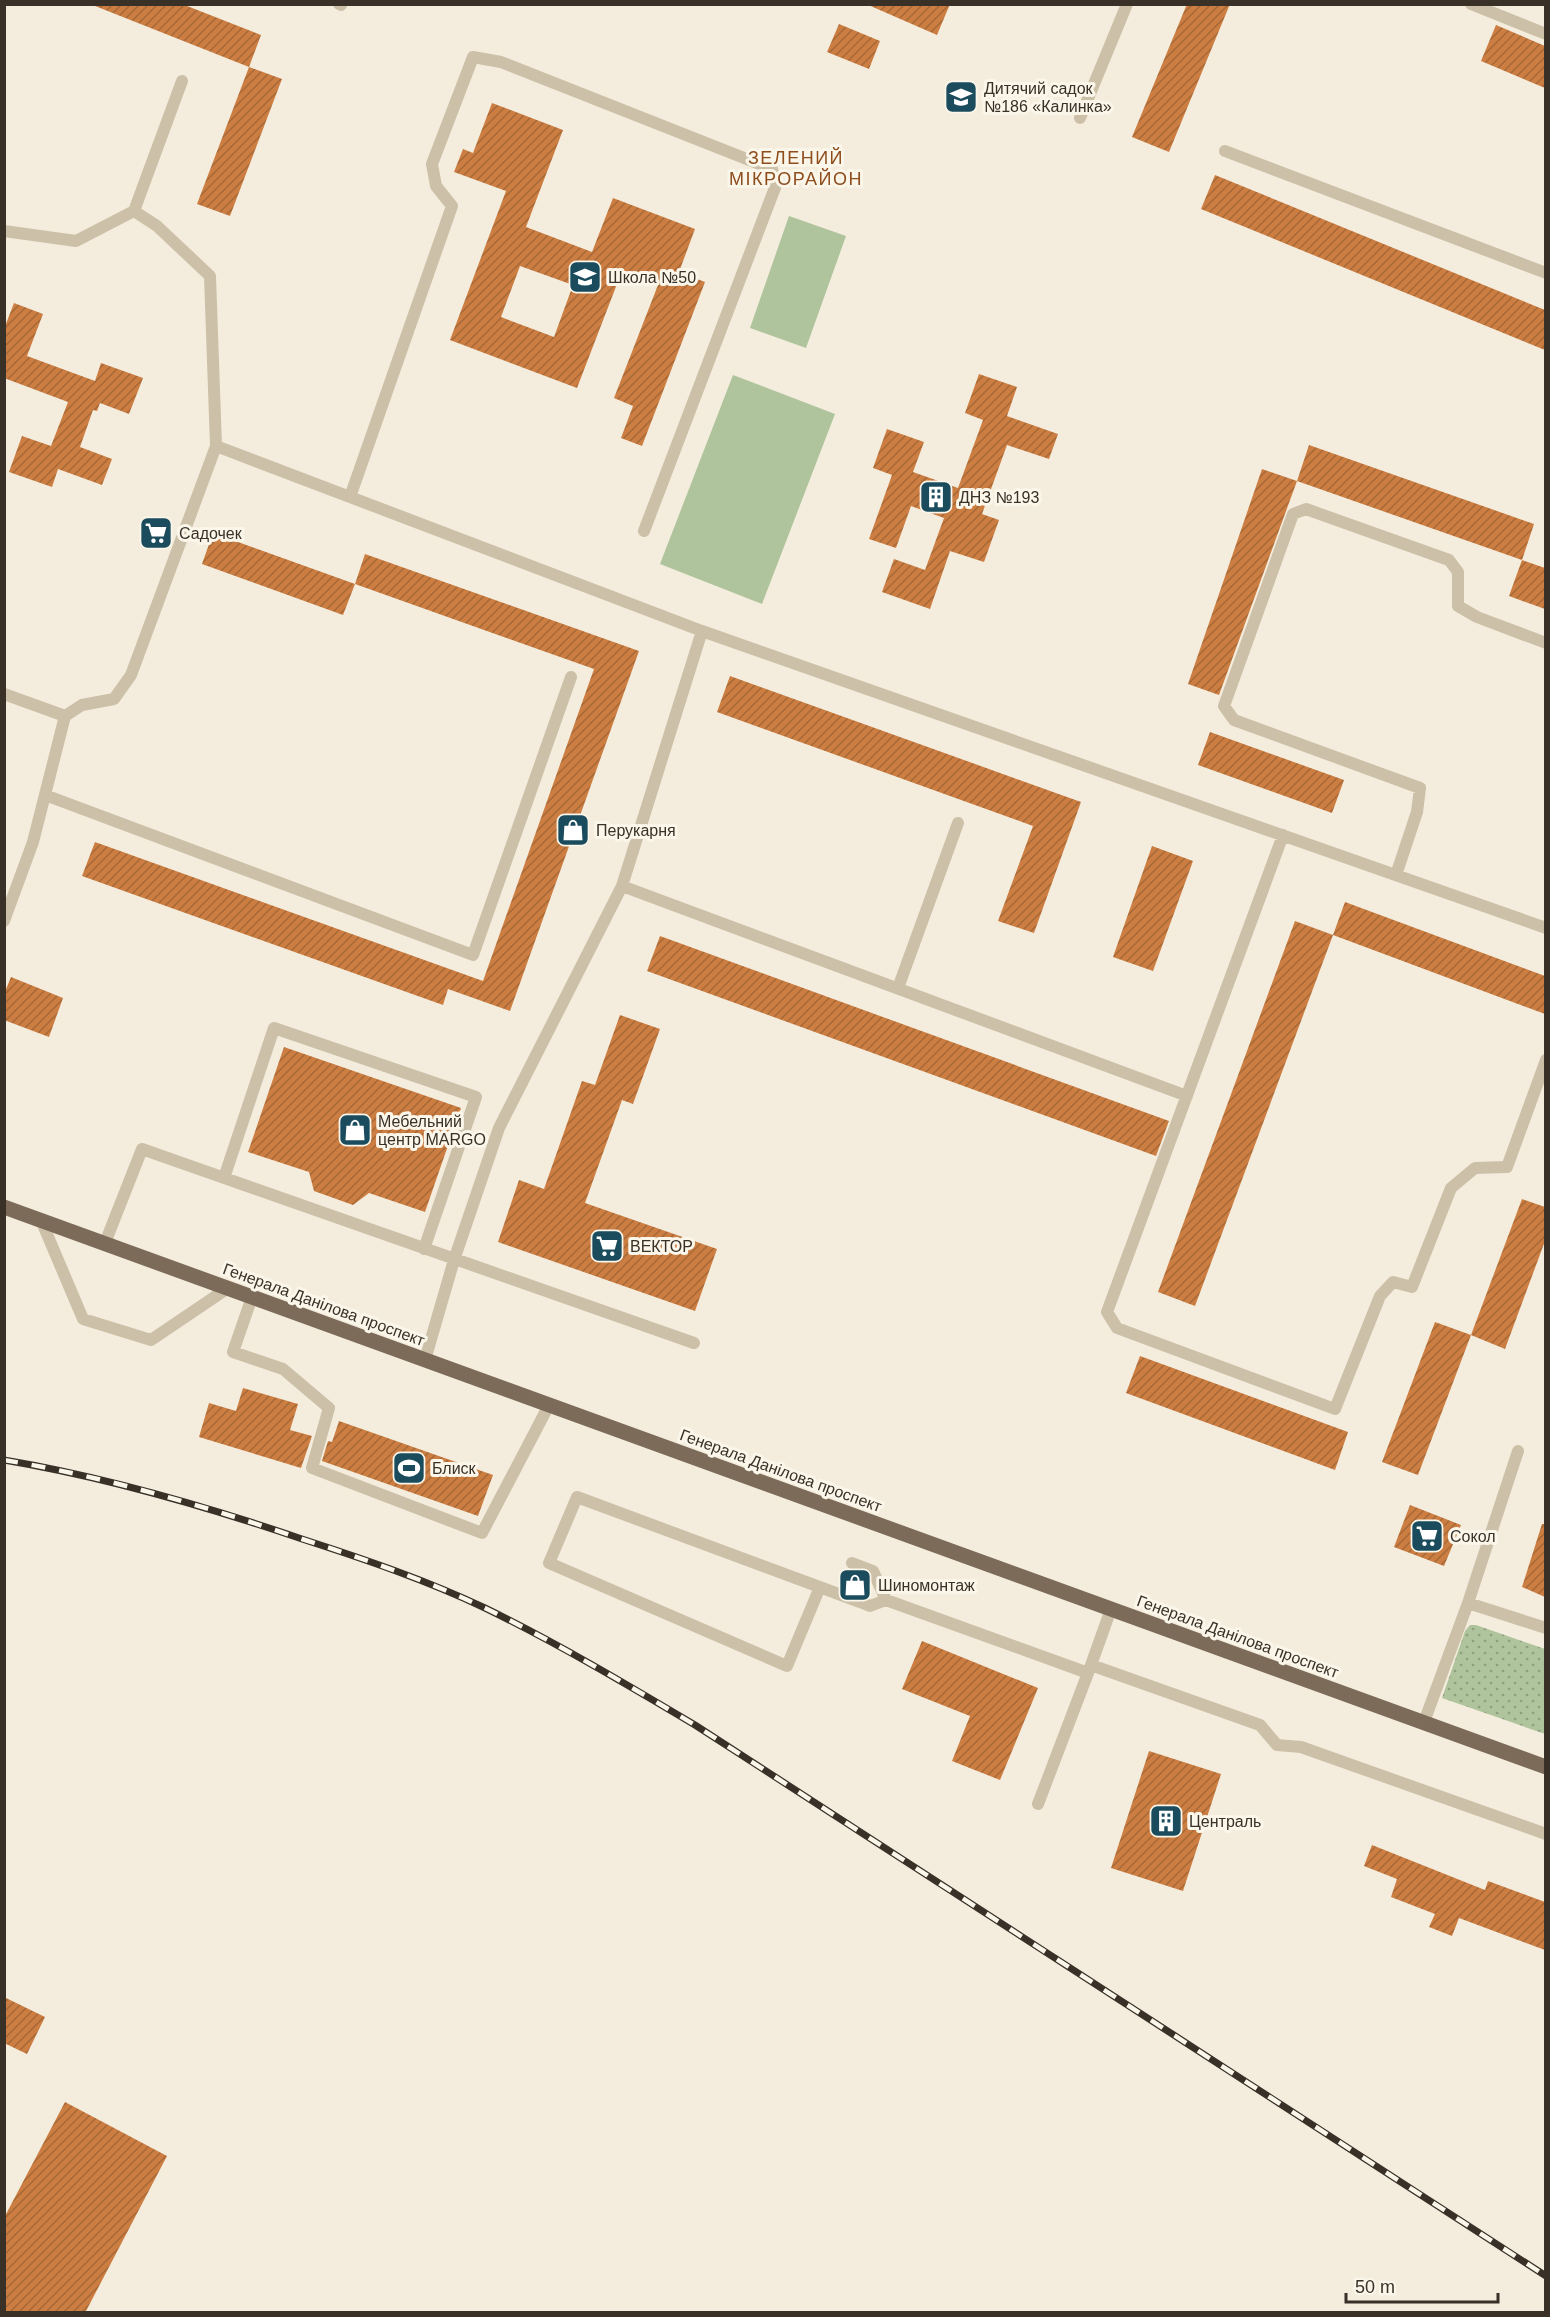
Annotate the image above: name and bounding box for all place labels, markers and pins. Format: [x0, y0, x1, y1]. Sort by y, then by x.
school or university icon: Дитячий садок №186 «Калинка» [943, 79, 979, 115]
place label: Дитячий садок №186 «Калинка» [984, 80, 1112, 115]
school or university icon: Школа №50 [567, 259, 603, 295]
place label: Школа №50 [608, 269, 696, 286]
building icon: ДНЗ №193 [918, 479, 954, 515]
place label: ДНЗ №193 [959, 489, 1039, 506]
supermarket icon: Садочек [138, 515, 174, 551]
place label: Садочек [179, 525, 243, 542]
shop icon: Перукарня [555, 812, 591, 848]
place label: Перукарня [596, 822, 676, 839]
shop icon: Мебельний центр MARGO [337, 1112, 373, 1148]
place label: Мебельний центр MARGO [378, 1113, 486, 1148]
supermarket icon: ВЕКТОР [589, 1228, 625, 1264]
place label: ВЕКТОР [630, 1238, 693, 1255]
sports icon: Блиск [391, 1450, 427, 1486]
place label: Блиск [432, 1460, 477, 1477]
supermarket icon: Сокол [1409, 1518, 1445, 1554]
place label: Сокол [1450, 1528, 1496, 1545]
shop icon: Шиномонтаж [837, 1567, 873, 1603]
place label: Шиномонтаж [878, 1577, 975, 1594]
building icon: Централь [1148, 1803, 1184, 1839]
place label: Централь [1189, 1813, 1261, 1830]

